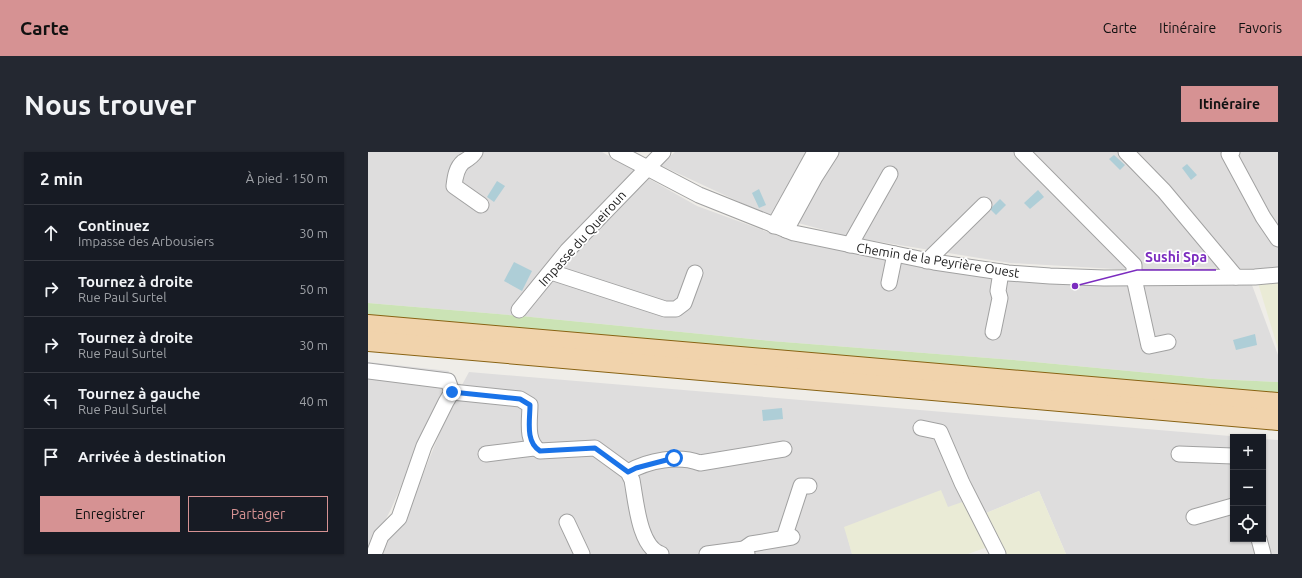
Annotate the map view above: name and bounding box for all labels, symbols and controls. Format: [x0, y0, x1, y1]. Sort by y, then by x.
text: Carte [20, 17, 69, 39]
text: Carte [1103, 20, 1137, 36]
text: Itinéraire [1159, 20, 1216, 36]
text: Favoris [1238, 20, 1282, 36]
button: Itinéraire [1181, 86, 1278, 122]
text: Nous trouver [24, 89, 197, 120]
text: 2 min [40, 169, 83, 188]
text: À pied · 150 m [246, 171, 328, 185]
street label: Impasse du Queiroun [535, 187, 629, 289]
text: Continuez [78, 217, 149, 234]
icon: ahead [40, 222, 62, 244]
text: 30 m [299, 226, 328, 240]
text: Impasse des Arbousiers [78, 234, 214, 248]
street label: Chemin de la Peyrière Ouest [855, 240, 1021, 280]
callout: Sushi Spa [1137, 244, 1216, 270]
text: Sushi Spa [1145, 249, 1207, 265]
text: Tournez à droite [78, 273, 193, 290]
icon: right [40, 278, 62, 300]
text: 50 m [299, 282, 328, 296]
text: Rue Paul Surtel [78, 290, 167, 304]
text: Tournez à droite [78, 329, 193, 346]
icon: right [40, 334, 62, 356]
text: 30 m [299, 338, 328, 352]
text: Rue Paul Surtel [78, 346, 167, 360]
route end [443, 383, 461, 401]
text: Tournez à gauche [78, 385, 201, 402]
icon: left [40, 390, 62, 412]
text: 40 m [299, 394, 328, 408]
text: Rue Paul Surtel [78, 402, 167, 416]
map controls [1230, 434, 1266, 542]
button: + [1230, 434, 1266, 470]
icon: arrive [40, 446, 62, 468]
text: Arrivée à destination [78, 448, 226, 465]
route start [665, 449, 683, 467]
button: − [1230, 470, 1266, 506]
button: Enregistrer [40, 496, 180, 532]
button: Partager [188, 496, 328, 532]
button: locate [1230, 506, 1266, 542]

